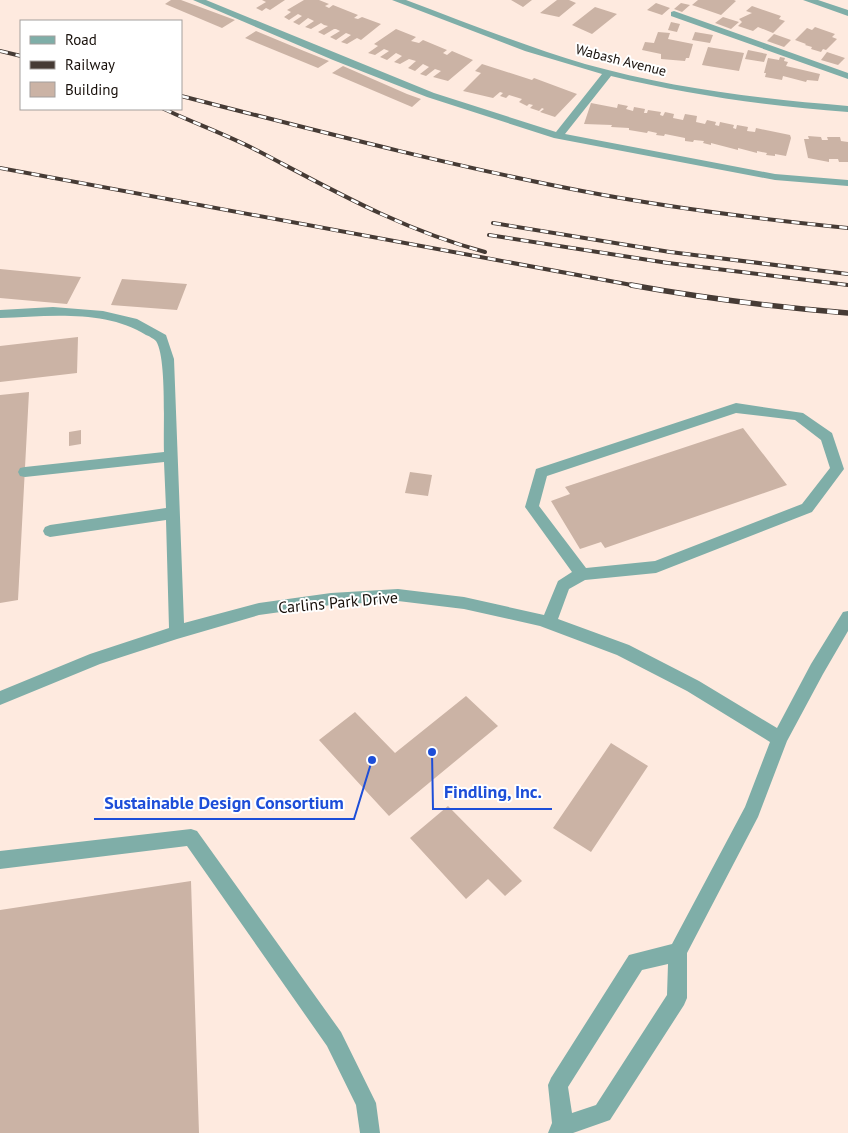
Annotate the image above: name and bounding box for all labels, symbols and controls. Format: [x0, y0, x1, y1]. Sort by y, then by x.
legend [20, 20, 182, 110]
text: Road [65, 30, 97, 49]
street label: Wabash Avenue [574, 40, 668, 80]
text: Railway [65, 55, 115, 74]
text: Building [65, 80, 119, 99]
street label: Carlins Park Drive [277, 587, 399, 617]
callout: Findling, Inc. [433, 776, 552, 809]
text: Findling, Inc. [444, 780, 542, 803]
callout: Sustainable Design Consortium [94, 786, 354, 819]
text: Sustainable Design Consortium [104, 791, 344, 814]

